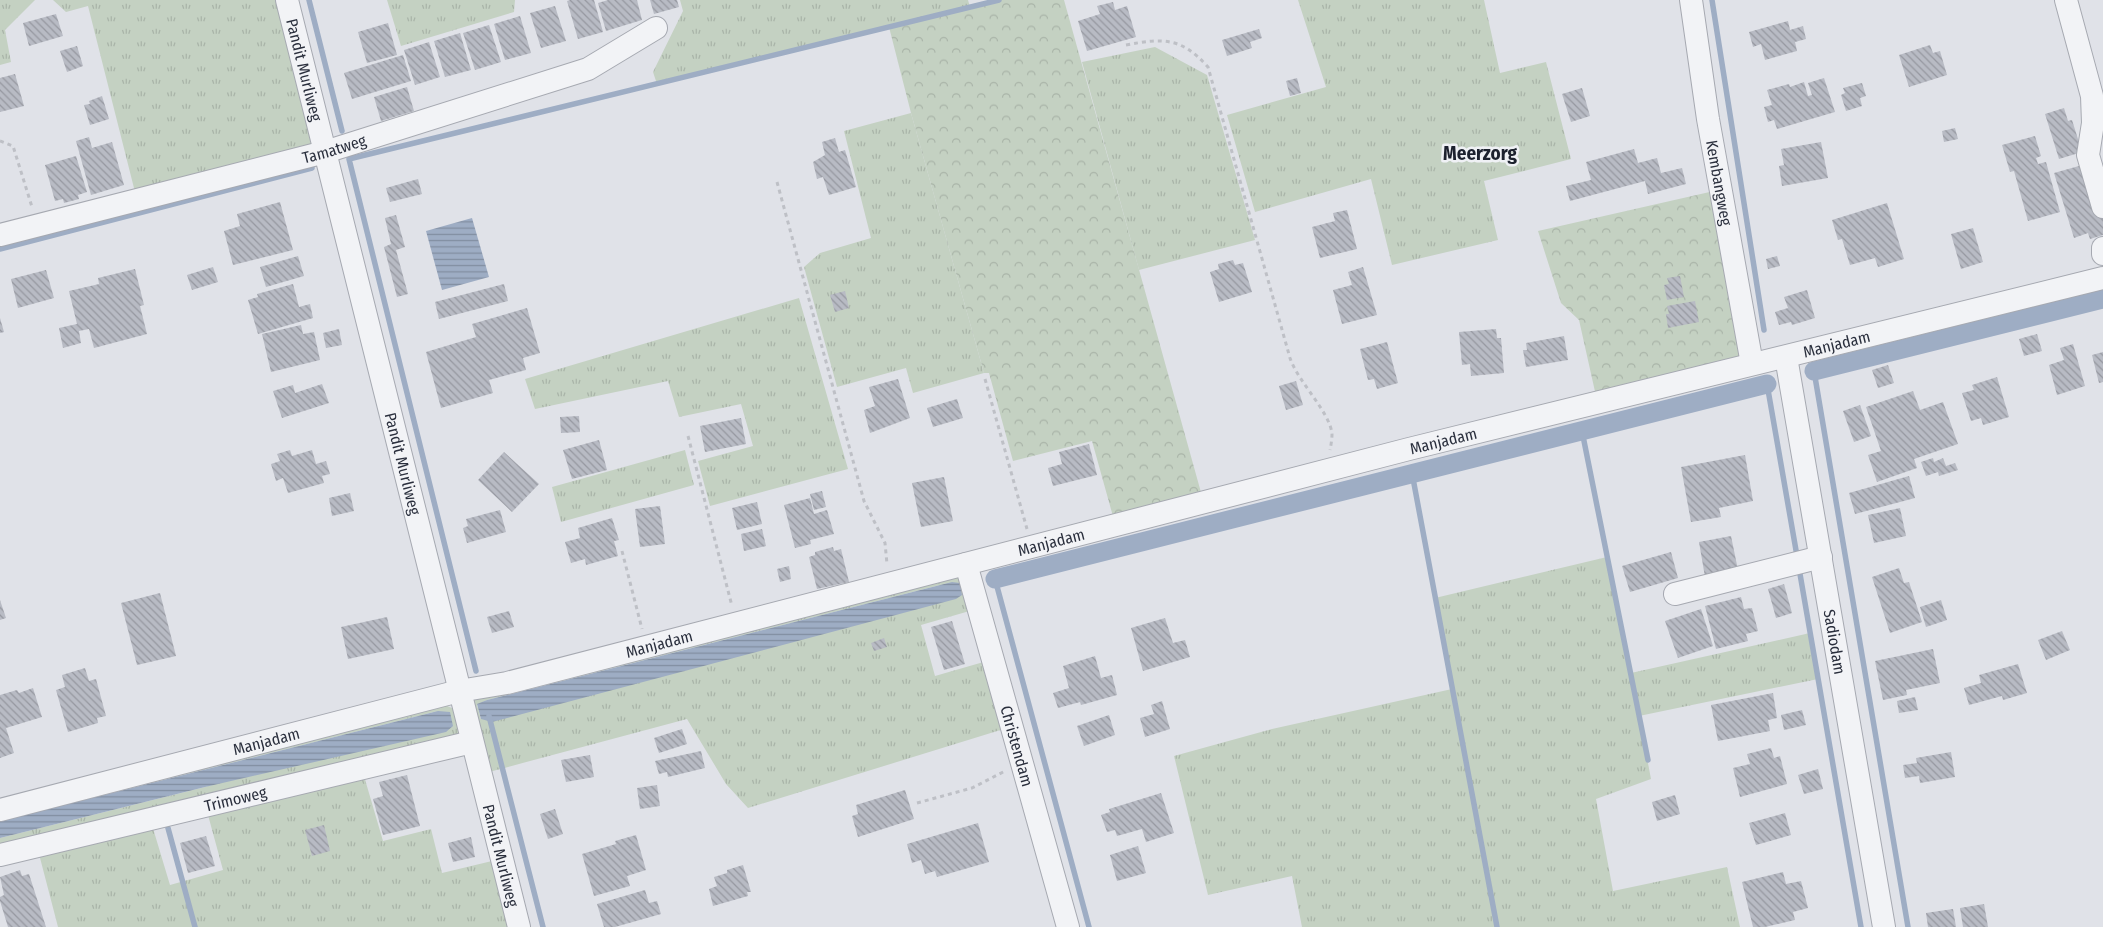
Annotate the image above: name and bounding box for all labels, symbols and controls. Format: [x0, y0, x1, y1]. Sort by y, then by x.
street label: Pandit Murliweg [282, 17, 326, 124]
street label: Tamatweg [300, 131, 369, 167]
street label: Kembangweg [1702, 139, 1736, 228]
district label: Meerzorg [1443, 142, 1517, 165]
street label: Manjadam [1801, 327, 1872, 362]
street label: Pandit Murliweg [381, 411, 425, 518]
street label: Manjadam [1408, 424, 1479, 458]
street label: Manjadam [1016, 525, 1087, 560]
street label: Sadiodam [1820, 608, 1849, 676]
street label: Manjadam [624, 626, 695, 662]
street label: Christendam [996, 704, 1037, 789]
street label: Manjadam [231, 724, 302, 759]
street label: Trimoweg [203, 782, 269, 816]
street label: Pandit Murliweg [479, 802, 523, 909]

